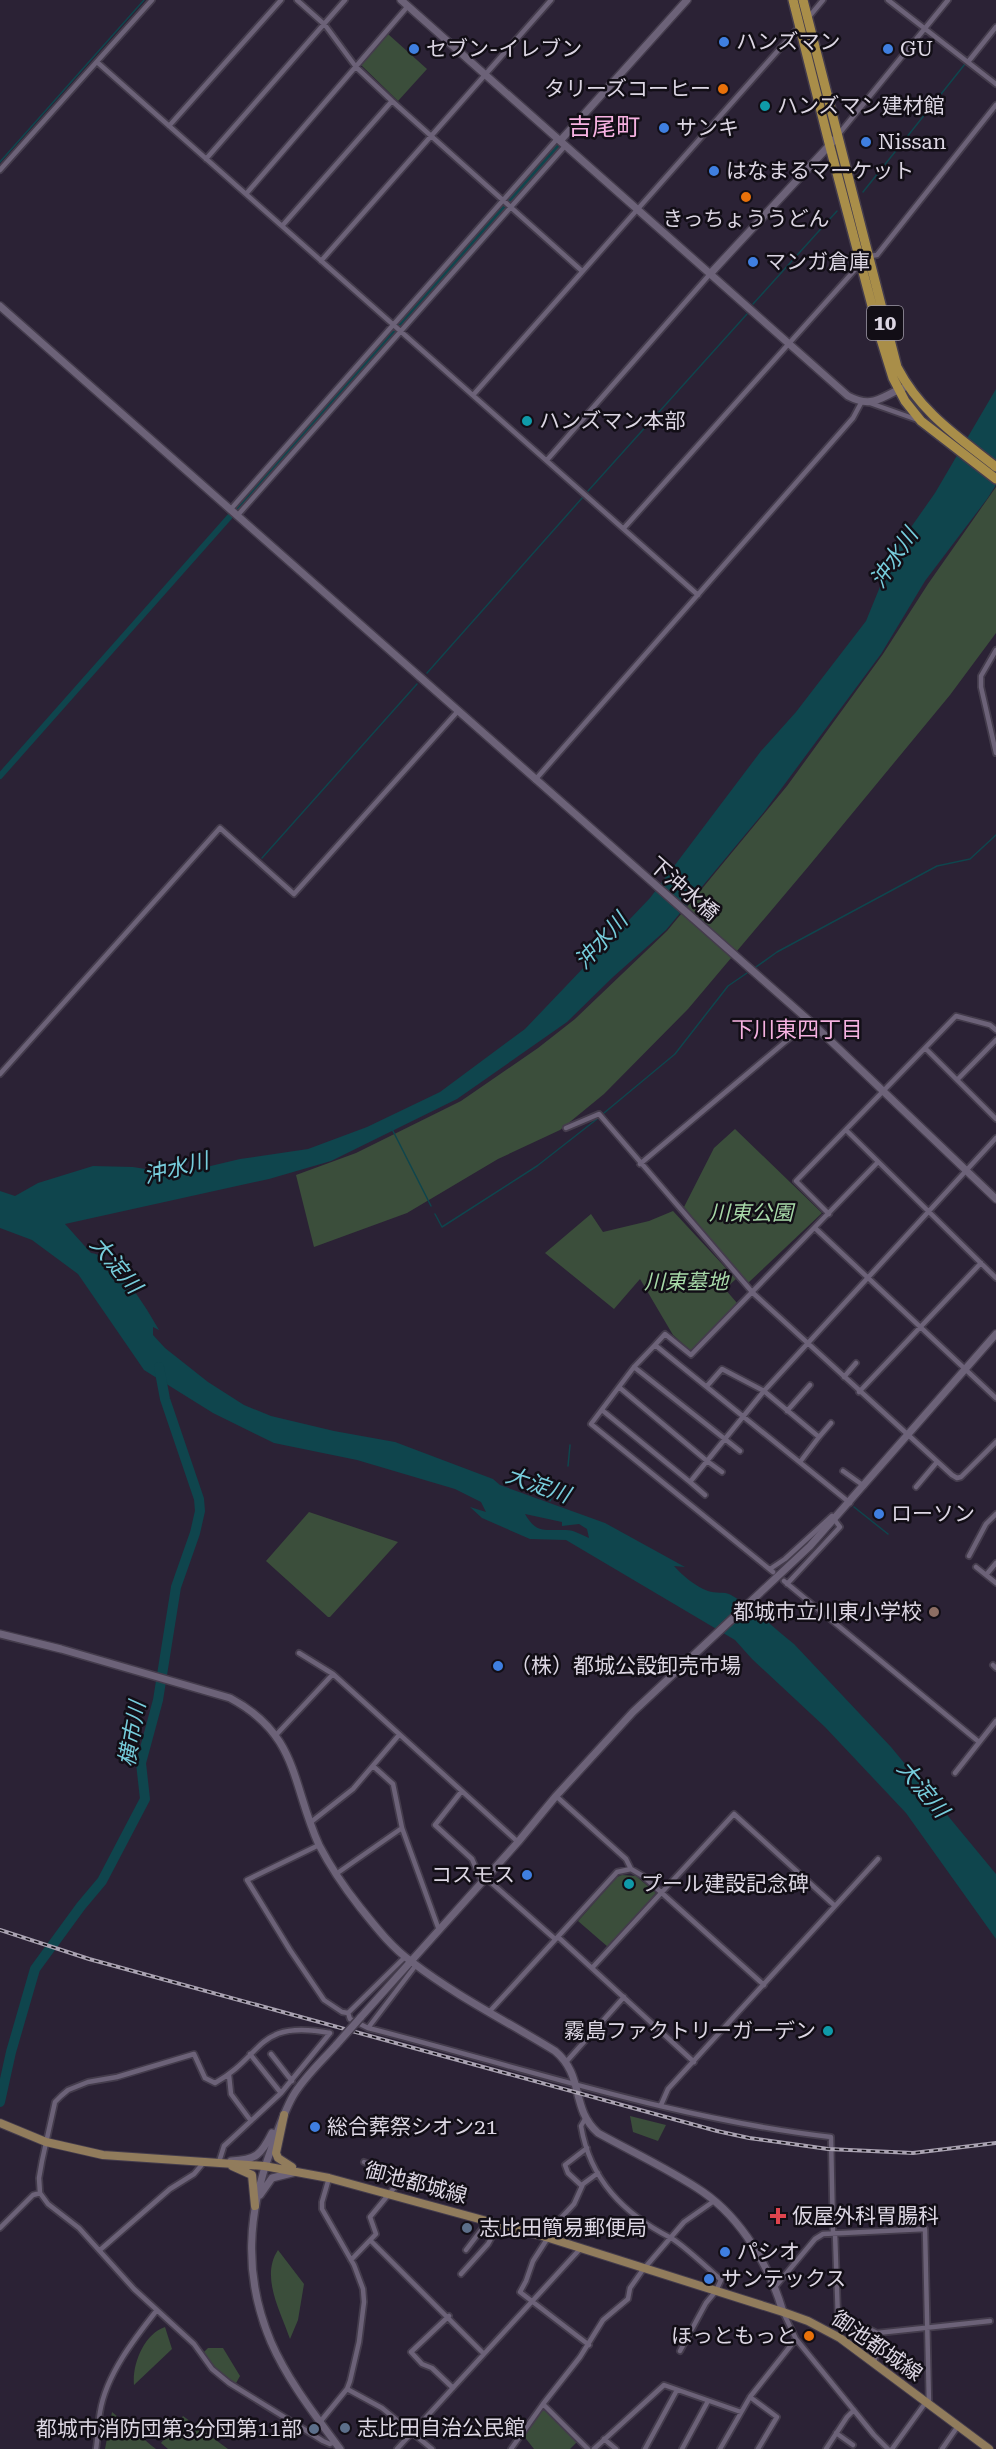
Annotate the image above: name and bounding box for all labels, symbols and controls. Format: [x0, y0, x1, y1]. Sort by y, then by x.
place label: ハンズマン [736, 30, 841, 54]
marker: ハンズマン [717, 35, 731, 49]
place label: セブン-イレブン [426, 37, 582, 61]
place label: GU [900, 37, 933, 61]
marker: セブン-イレブン [407, 42, 421, 56]
marker: GU [881, 42, 895, 56]
place label: タリーズコーヒー [544, 77, 711, 101]
marker: タリーズコーヒー [716, 82, 730, 96]
place label: ハンズマン建材館 [777, 94, 945, 118]
marker: ハンズマン建材館 [758, 99, 772, 113]
district label: 吉尾町 [568, 113, 640, 141]
place label: サンキ [676, 116, 739, 140]
marker: サンキ [657, 121, 671, 135]
place label: Nissan [878, 130, 947, 154]
marker: Nissan [859, 135, 873, 149]
place label: はなまるマーケット [726, 159, 914, 183]
marker: はなまるマーケット [707, 164, 721, 178]
marker: きっちょううどん [739, 190, 753, 204]
place label: きっちょううどん [662, 207, 830, 231]
place label: マンガ倉庫 [765, 250, 870, 274]
marker: マンガ倉庫 [746, 255, 760, 269]
road number: 10 [867, 306, 903, 340]
place label: ハンズマン本部 [539, 409, 686, 433]
marker: ハンズマン本部 [520, 414, 534, 428]
water label: 沖水川 [865, 522, 924, 592]
street label: 下沖水橋 [644, 852, 724, 926]
water label: 沖水川 [570, 907, 634, 974]
district label: 下川東四丁目 [731, 1017, 863, 1042]
water label: 沖水川 [141, 1147, 213, 1188]
park label: 川東公園 [709, 1201, 796, 1225]
water label: 大淀川 [85, 1232, 148, 1300]
park label: 川東墓地 [644, 1270, 730, 1294]
water label: 大淀川 [503, 1462, 575, 1508]
place label: ローソン [891, 1502, 975, 1526]
marker: ローソン [872, 1507, 886, 1521]
place label: 都城市立川東小学校 [733, 1600, 922, 1624]
marker: 都城市立川東小学校 [927, 1605, 941, 1619]
place label: （株）都城公設卸売市場 [510, 1654, 741, 1678]
marker: （株）都城公設卸売市場 [491, 1659, 505, 1673]
water label: 横市川 [114, 1697, 150, 1769]
water label: 大淀川 [892, 1756, 955, 1824]
place label: コスモス [431, 1863, 515, 1887]
marker: コスモス [520, 1868, 534, 1882]
place label: プール建設記念碑 [641, 1872, 809, 1896]
marker: プール建設記念碑 [622, 1877, 636, 1891]
place label: 霧島ファクトリーガーデン [564, 2019, 816, 2043]
marker: 霧島ファクトリーガーデン [821, 2024, 835, 2038]
place label: 総合葬祭シオン21 [327, 2115, 498, 2139]
marker: 総合葬祭シオン21 [308, 2120, 322, 2134]
street label: 御池都城線 [362, 2158, 470, 2208]
place label: 仮屋外科胃腸科 [792, 2204, 939, 2228]
marker: 仮屋外科胃腸科 [769, 2207, 787, 2225]
place label: 志比田簡易郵便局 [479, 2216, 647, 2240]
marker: 志比田簡易郵便局 [460, 2221, 474, 2235]
place label: パシオ [737, 2240, 800, 2264]
marker: パシオ [718, 2245, 732, 2259]
place label: サンテックス [721, 2267, 846, 2291]
marker: サンテックス [702, 2272, 716, 2286]
street label: 御池都城線 [827, 2306, 927, 2386]
place label: ほっともっと [671, 2324, 797, 2348]
marker: ほっともっと [802, 2329, 816, 2343]
place label: 志比田自治公民館 [357, 2416, 525, 2440]
place label: 都城市消防団第3分団第11部 [36, 2417, 302, 2441]
marker: 志比田自治公民館 [338, 2421, 352, 2435]
marker: 都城市消防団第3分団第11部 [307, 2422, 321, 2436]

